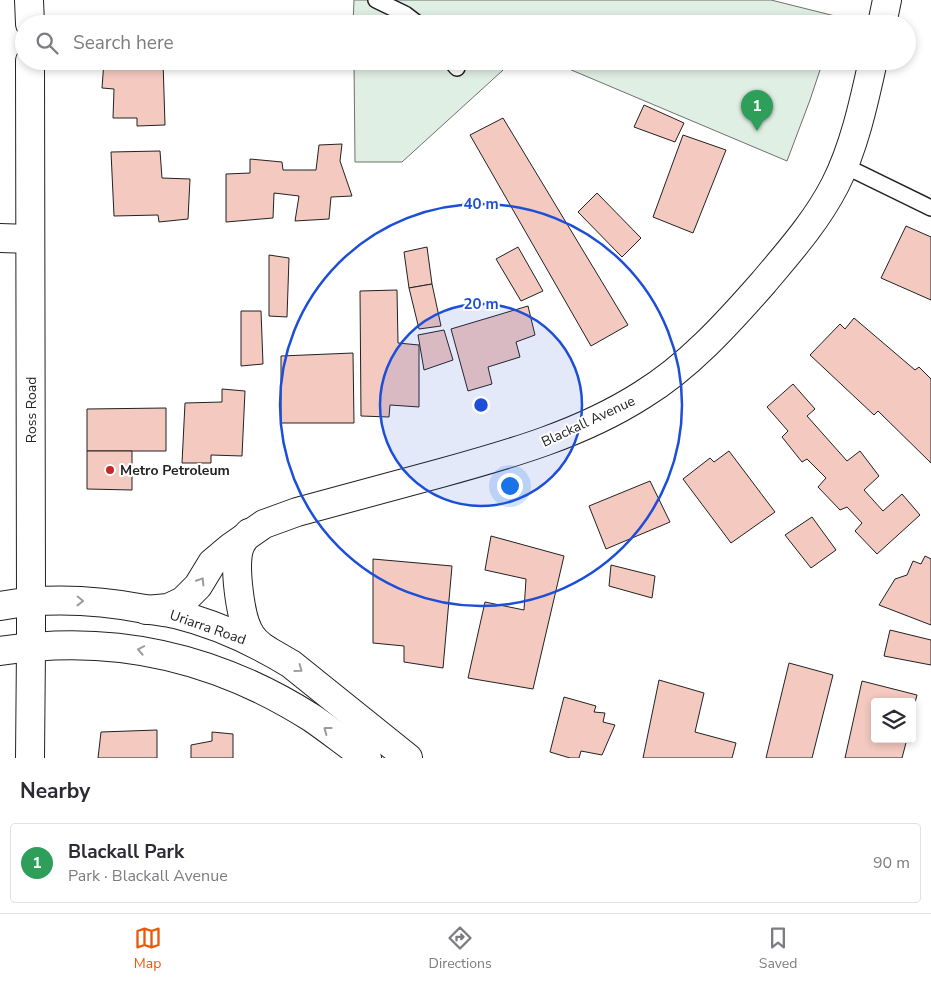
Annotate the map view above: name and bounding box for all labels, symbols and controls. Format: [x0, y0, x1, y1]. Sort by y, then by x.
search box [15, 15, 916, 70]
icon: search [33, 29, 61, 57]
text: Search here [73, 30, 174, 56]
pin: 1 [741, 90, 773, 131]
text: 40 m [463, 194, 499, 214]
text: 20 m [463, 294, 499, 314]
street label: Ross Road [22, 377, 41, 443]
street label: Blackall Avenue [538, 391, 638, 451]
centre of rings [472, 396, 490, 414]
place label: Metro Petroleum [120, 461, 230, 480]
marker: Metro Petroleum [104, 464, 116, 476]
your location [497, 473, 523, 499]
one-way arrow [195, 577, 205, 586]
one-way arrow [76, 596, 84, 606]
street label: Uriarra Road [167, 606, 248, 649]
one-way arrow [137, 646, 145, 656]
one-way arrow [293, 664, 302, 672]
map controls [871, 698, 916, 743]
button: layers [871, 698, 916, 743]
one-way arrow [324, 728, 333, 736]
text: Nearby [20, 777, 90, 805]
text: Blackall Park [68, 839, 184, 865]
text: 1 [32, 852, 42, 874]
text: 90 m [873, 852, 910, 874]
text: Park · Blackall Avenue [68, 865, 228, 887]
tab: Map [134, 924, 162, 973]
tab: Directions [429, 924, 492, 973]
tab: Saved [759, 924, 797, 973]

